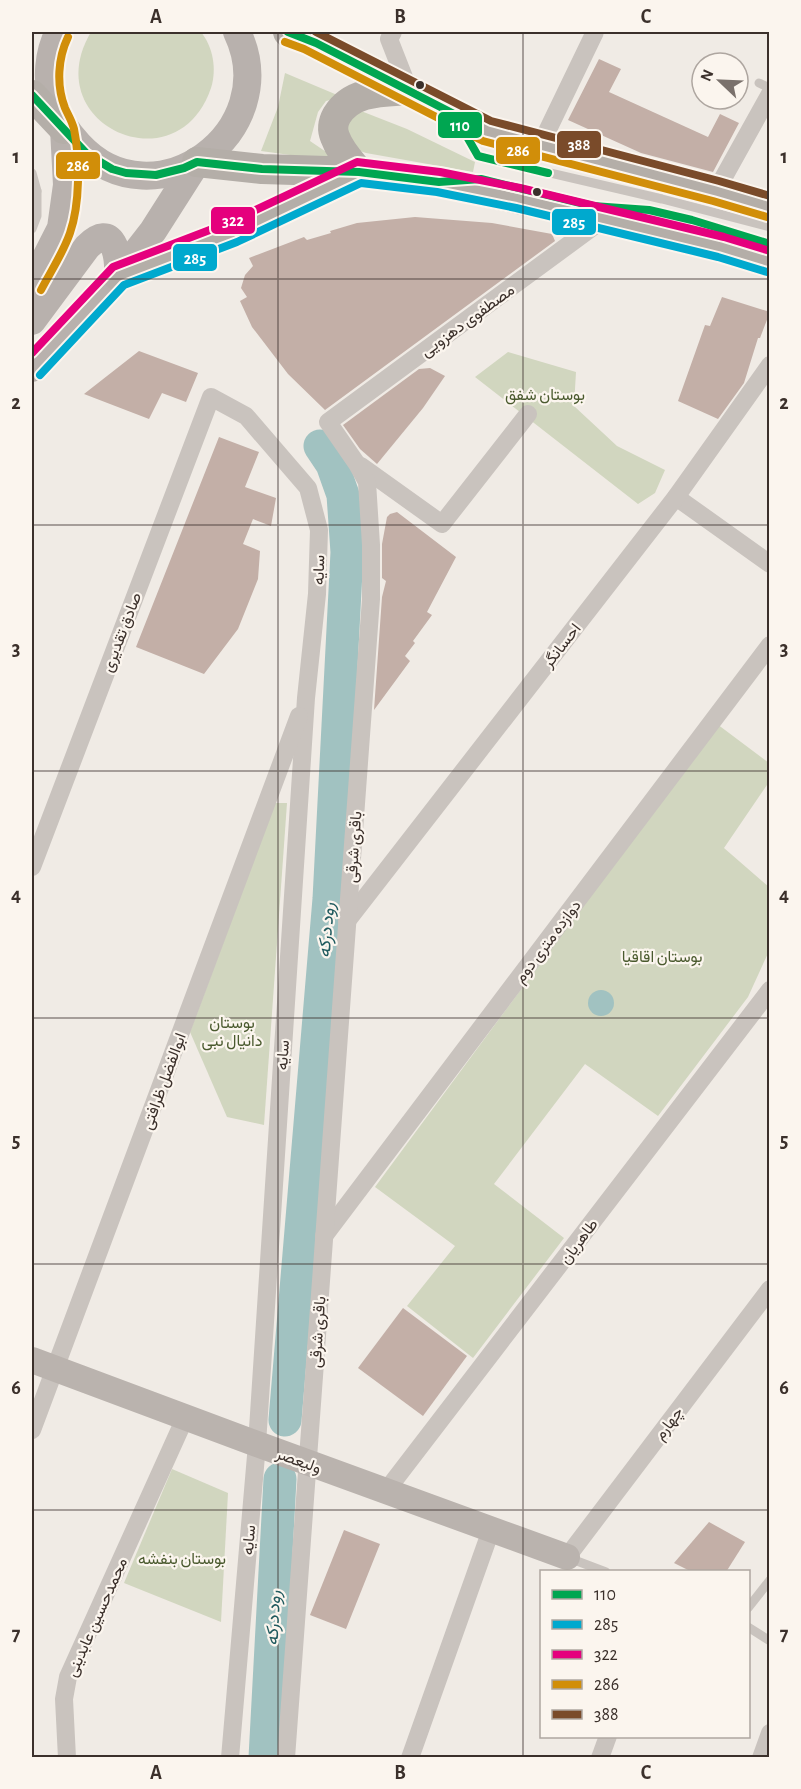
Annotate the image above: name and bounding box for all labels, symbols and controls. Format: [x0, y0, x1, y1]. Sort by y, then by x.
text: A [150, 7, 162, 27]
text: B [394, 7, 406, 27]
text: C [641, 7, 652, 27]
north arrow [690, 51, 750, 111]
text: N [698, 67, 717, 84]
unlabelled marker [414, 79, 426, 91]
line badge: 110 [437, 111, 483, 139]
text: 110 [450, 118, 470, 134]
line badge: 388 [556, 130, 602, 159]
line badge: 286 [495, 136, 541, 165]
text: 388 [568, 137, 590, 153]
text: 286 [506, 143, 530, 159]
text: 1 [12, 147, 20, 167]
text: 1 [780, 147, 788, 167]
line badge: 286 [55, 151, 101, 180]
text: 286 [66, 158, 90, 174]
unlabelled marker [531, 186, 543, 198]
line badge: 322 [210, 206, 256, 235]
line badge: 285 [551, 208, 597, 236]
text: 322 [222, 213, 244, 229]
text: 285 [563, 215, 585, 231]
line badge: 285 [172, 243, 218, 272]
text: 285 [184, 251, 206, 267]
street label: مصطفوی دهزویی [418, 282, 519, 362]
park label: بوستان شفق [505, 387, 585, 405]
text: 2 [11, 393, 21, 413]
text: 2 [779, 393, 789, 413]
street label: سایه [310, 555, 329, 585]
street label: صادق تقدیری [99, 590, 146, 675]
street label: احسانگر [539, 621, 585, 673]
text: 3 [12, 639, 20, 659]
text: 3 [780, 639, 788, 659]
street label: باقری شرقی [344, 811, 366, 884]
text: 4 [11, 885, 21, 905]
text: 4 [779, 885, 789, 905]
street label: دوازده متری دوم [512, 897, 586, 987]
water label: رود درکه [316, 902, 339, 959]
park label: بوستان اقاقیا [622, 949, 702, 967]
park label: بوستان دانیال نبی [202, 1015, 262, 1051]
street label: ابوالفضل ظرافتی [139, 1031, 191, 1132]
street label: سایه [274, 1040, 293, 1071]
text: 5 [12, 1131, 20, 1151]
text: 5 [780, 1131, 788, 1151]
street label: طاهریان [557, 1216, 602, 1268]
street label: باقری شرقی [308, 1296, 330, 1369]
text: 6 [11, 1378, 21, 1398]
text: 6 [779, 1378, 789, 1398]
street label: چهارم [651, 1404, 689, 1445]
street label: ولیعصر [272, 1445, 323, 1478]
street label: سایه [240, 1524, 259, 1556]
park label: بوستان بنفشه [138, 1551, 226, 1569]
street label: محمدحسین عابدینی [63, 1556, 132, 1680]
legend [540, 1570, 750, 1738]
text: 110 [594, 1586, 616, 1604]
water label: رود درکه [264, 1590, 285, 1646]
text: 285 [594, 1616, 618, 1634]
text: 7 [12, 1624, 21, 1644]
text: 7 [780, 1624, 789, 1644]
text: 322 [594, 1646, 618, 1664]
text: 286 [594, 1676, 619, 1694]
text: 388 [594, 1706, 618, 1724]
text: A [150, 1763, 162, 1783]
text: B [394, 1763, 406, 1783]
text: C [641, 1763, 652, 1783]

